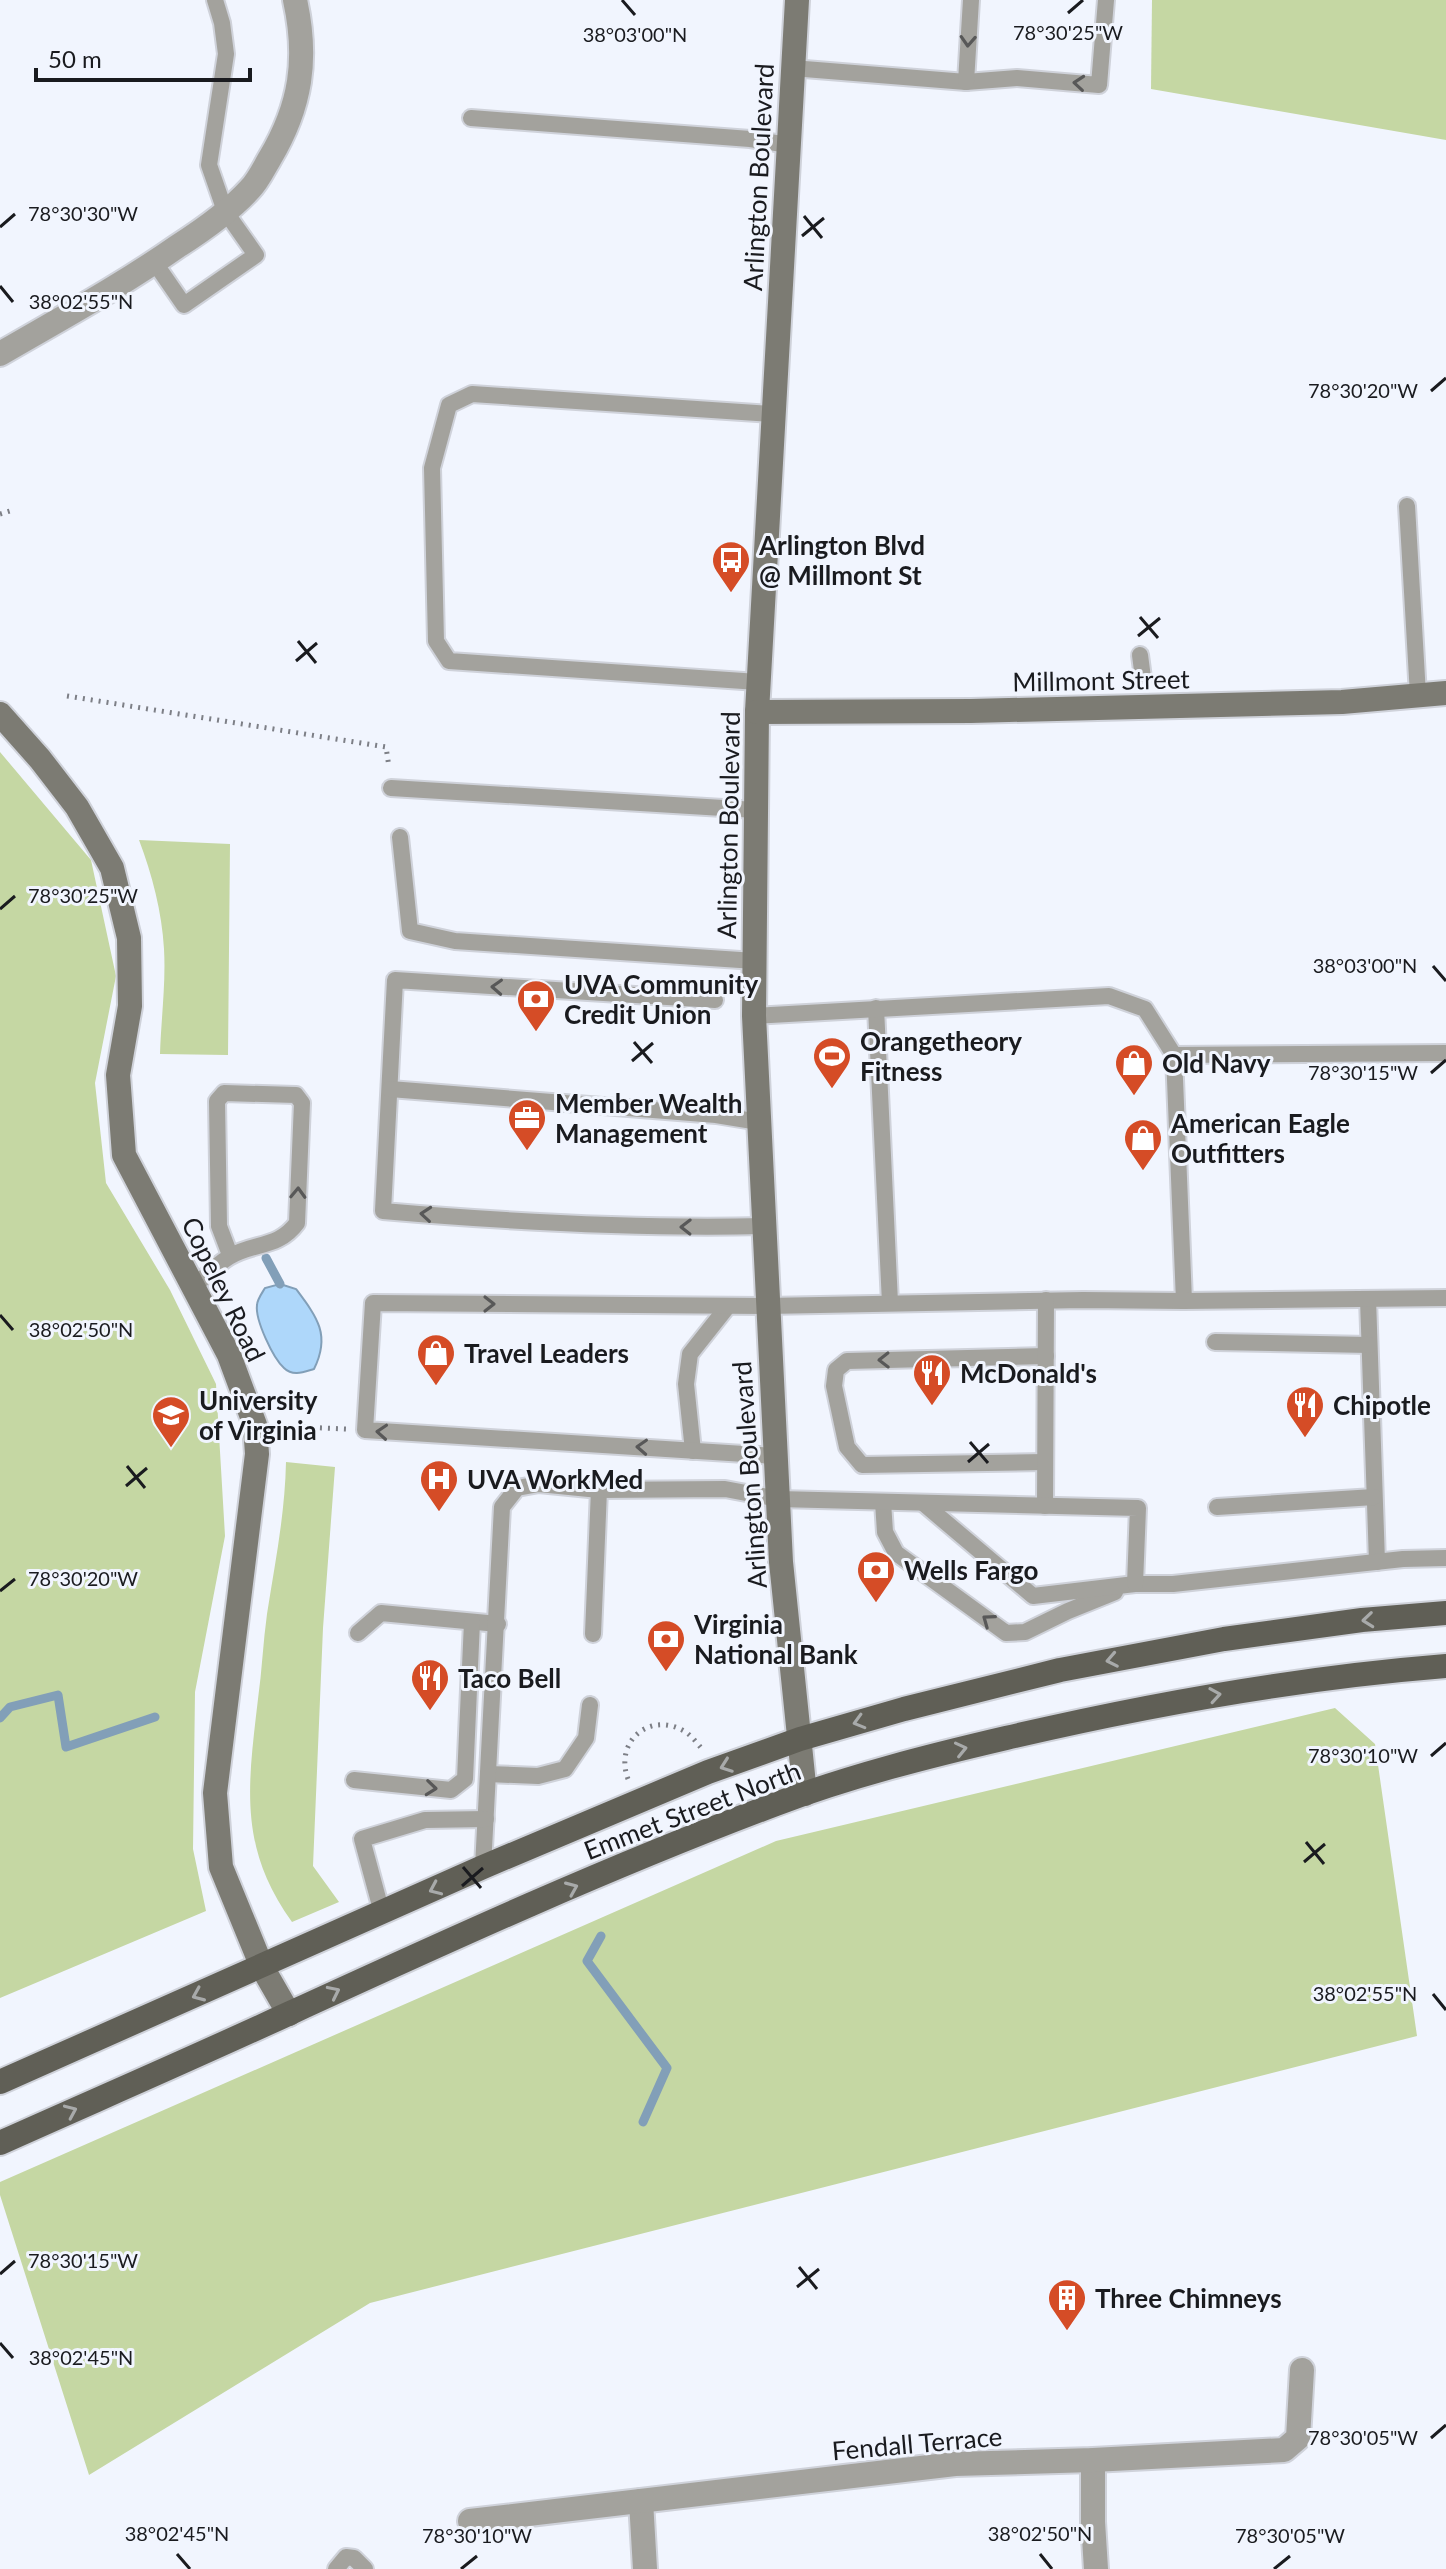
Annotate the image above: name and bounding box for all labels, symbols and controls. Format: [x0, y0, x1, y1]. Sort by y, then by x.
text: 78°30'25"W [1013, 20, 1123, 44]
text: 38°03'00"N [583, 22, 687, 46]
scale bar [36, 32, 250, 82]
one-way arrow [960, 35, 977, 48]
text: 50 m [48, 44, 102, 73]
street label: Arlington Boulevard [736, 63, 780, 291]
one-way arrow [1072, 75, 1085, 92]
text: 78°30'30"W [28, 201, 138, 225]
text: 38°02'55"N [29, 289, 133, 313]
text: 78°30'20"W [1308, 378, 1418, 402]
place label: Arlington Blvd @ Millmont St [758, 529, 925, 591]
bus stop icon: Arlington Blvd @ Millmont St [710, 539, 752, 594]
street label: Millmont Street [1012, 662, 1191, 698]
street label: Arlington Boulevard [710, 711, 746, 939]
text: 78°30'25"W [28, 883, 138, 907]
text: 38°03'00"N [1313, 953, 1417, 977]
place label: UVA Community Credit Union [564, 968, 758, 1030]
one-way arrow [490, 978, 503, 995]
bank icon: UVA Community Credit Union [515, 978, 557, 1033]
place label: Orangetheory Fitness [860, 1025, 1022, 1087]
sports icon: Orangetheory Fitness [811, 1035, 853, 1090]
shop icon: Old Navy [1113, 1042, 1155, 1097]
place label: Old Navy [1162, 1047, 1271, 1079]
text: 78°30'15"W [1308, 1060, 1418, 1084]
place label: Member Wealth Management [555, 1087, 742, 1149]
office icon: Member Wealth Management [506, 1097, 548, 1152]
place label: American Eagle Outfitters [1170, 1107, 1350, 1169]
shop icon: American Eagle Outfitters [1122, 1117, 1164, 1172]
one-way arrow [290, 1186, 307, 1199]
one-way arrow [419, 1206, 432, 1223]
street label: Copeley Road [175, 1212, 273, 1366]
one-way arrow [679, 1218, 692, 1236]
one-way arrow [483, 1295, 496, 1313]
text: 38°02'50"N [29, 1317, 133, 1341]
shop icon: Travel Leaders [415, 1332, 457, 1387]
place label: Travel Leaders [464, 1337, 629, 1369]
one-way arrow [877, 1352, 890, 1369]
restaurant icon: McDonald's [911, 1352, 953, 1407]
place label: McDonald's [960, 1357, 1097, 1389]
street label: Arlington Boulevard [725, 1360, 773, 1590]
place label: University of Virginia [199, 1384, 318, 1446]
restaurant icon: Chipotle [1284, 1384, 1326, 1439]
place label: Chipotle [1333, 1389, 1431, 1421]
school or university icon: University of Virginia [150, 1394, 192, 1449]
one-way arrow [375, 1423, 388, 1440]
one-way arrow [635, 1439, 647, 1456]
hospital icon: UVA WorkMed [418, 1458, 460, 1513]
place label: UVA WorkMed [467, 1463, 643, 1495]
bank icon: Wells Fargo [855, 1549, 897, 1604]
place label: Wells Fargo [904, 1554, 1038, 1586]
text: 78°30'20"W [28, 1566, 138, 1590]
place label: Virginia National Bank [693, 1608, 858, 1670]
one-way arrow [1361, 1611, 1374, 1628]
one-way arrow [982, 1615, 997, 1630]
bank icon: Virginia National Bank [645, 1618, 687, 1673]
one-way arrow [1105, 1651, 1118, 1668]
restaurant icon: Taco Bell [409, 1657, 451, 1712]
place label: Taco Bell [458, 1662, 561, 1694]
one-way arrow [1208, 1687, 1222, 1704]
one-way arrow [853, 1713, 866, 1729]
one-way arrow [953, 1741, 967, 1758]
text: 78°30'10"W [1308, 1743, 1418, 1767]
street label: Emmet Street North [579, 1754, 805, 1866]
one-way arrow [720, 1756, 734, 1772]
one-way arrow [425, 1780, 438, 1797]
one-way arrow [429, 1879, 444, 1895]
one-way arrow [564, 1881, 578, 1897]
text: 38°02'55"N [1313, 1981, 1417, 2005]
one-way arrow [192, 1986, 206, 2002]
one-way arrow [325, 1986, 340, 2002]
one-way arrow [63, 2105, 77, 2121]
text: 78°30'15"W [28, 2248, 138, 2272]
building icon: Three Chimneys [1046, 2277, 1088, 2332]
place label: Three Chimneys [1095, 2282, 1282, 2314]
text: 38°02'45"N [29, 2345, 133, 2369]
street label: Fendall Terrace [830, 2420, 1004, 2466]
text: 78°30'05"W [1308, 2425, 1418, 2449]
text: 38°02'45"N [125, 2521, 229, 2545]
text: 38°02'50"N [988, 2521, 1092, 2545]
text: 78°30'10"W [422, 2523, 532, 2547]
text: 78°30'05"W [1235, 2523, 1345, 2547]

